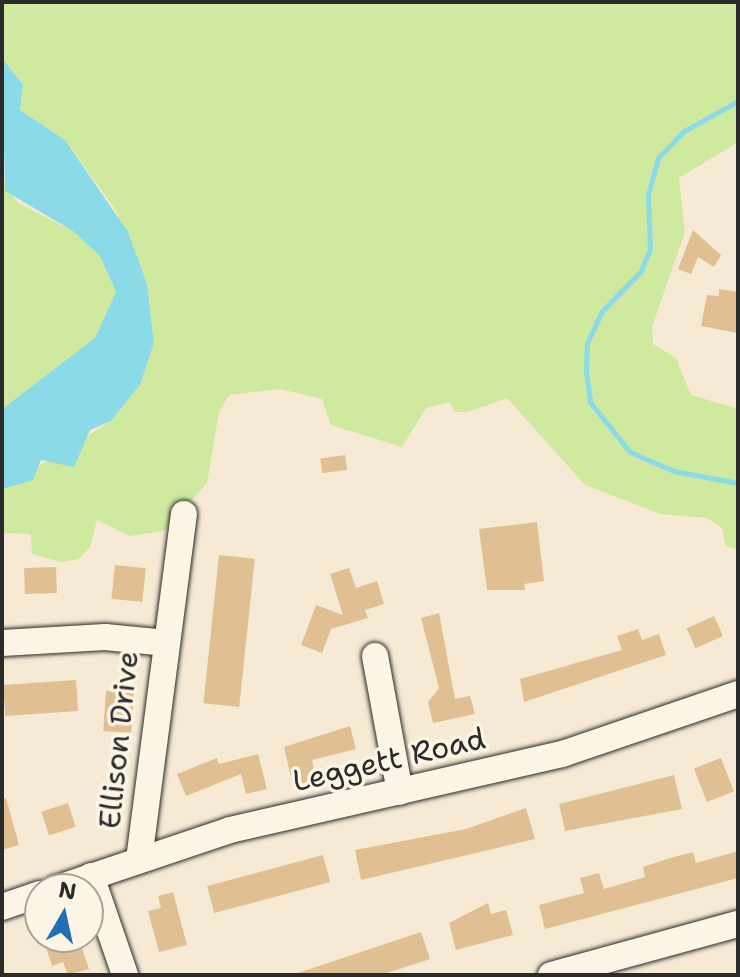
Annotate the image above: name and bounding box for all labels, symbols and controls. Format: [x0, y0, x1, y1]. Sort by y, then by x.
street label: Ellison Drive [92, 649, 146, 831]
street label: Leggett Road [289, 720, 489, 800]
north arrow [24, 873, 104, 953]
text: N [57, 875, 78, 906]

